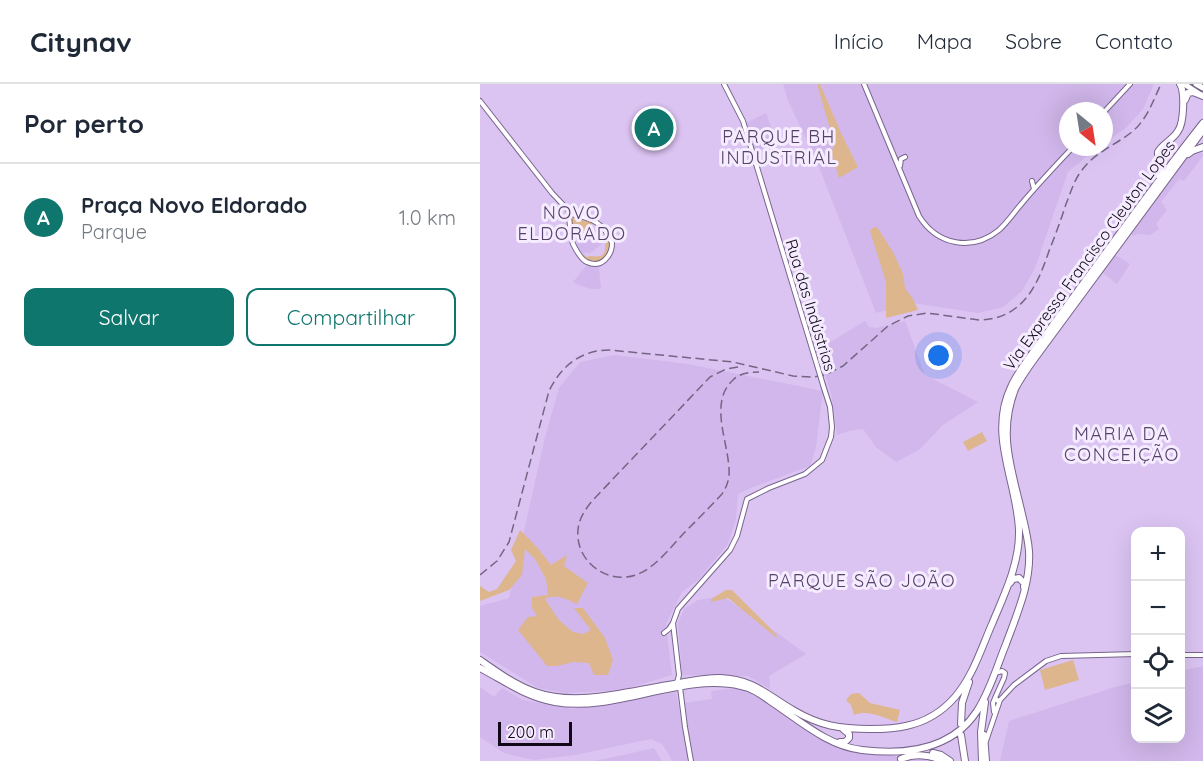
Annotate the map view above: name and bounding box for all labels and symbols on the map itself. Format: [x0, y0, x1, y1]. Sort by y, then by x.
north arrow [1059, 102, 1113, 156]
pin: A [634, 106, 674, 150]
district label: PARQUE BH INDUSTRIAL [721, 125, 837, 169]
street label: Via Expressa Francisco Cleuton Lopes [999, 136, 1179, 374]
district label: NOVO ELDORADO [518, 201, 626, 245]
street label: Rua das Indústrias [781, 237, 841, 373]
your location [924, 341, 953, 370]
district label: MARIA DA CONCEIÇÃO [1064, 422, 1180, 466]
district label: PARQUE SÃO JOÃO [768, 569, 956, 592]
scale bar [498, 719, 572, 746]

